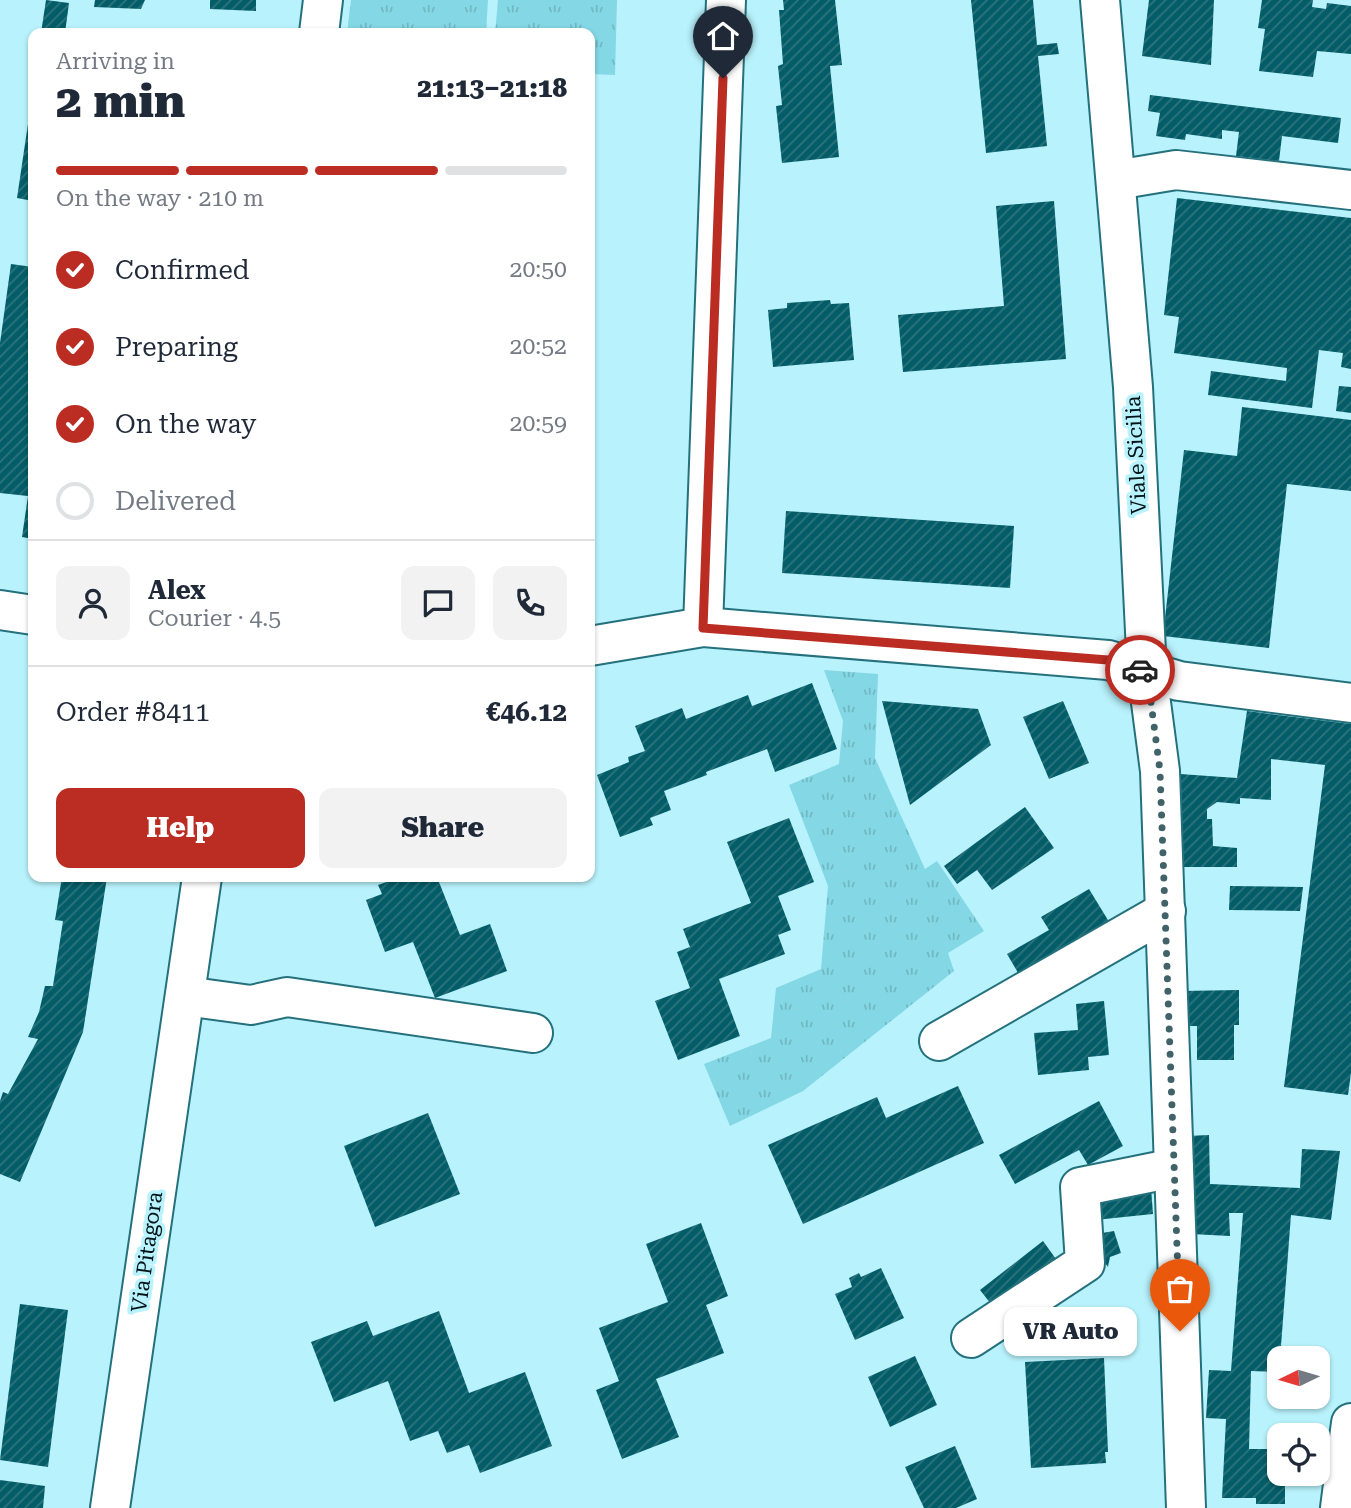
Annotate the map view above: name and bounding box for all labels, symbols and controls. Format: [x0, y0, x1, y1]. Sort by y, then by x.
pin [693, 6, 753, 78]
icon: home [704, 17, 742, 55]
text: Arriving in [56, 48, 175, 75]
text: 21:13–21:18 [417, 73, 567, 103]
text: 2 min [56, 74, 185, 128]
text: On the way · 210 m [56, 185, 264, 212]
icon: check [56, 251, 94, 289]
text: Confirmed [115, 255, 250, 285]
text: 20:50 [510, 256, 567, 283]
icon: check [56, 328, 94, 366]
text: Preparing [115, 332, 238, 362]
text: 20:52 [510, 333, 567, 360]
street label: Viale Sicilia [1121, 394, 1151, 515]
icon: check [56, 405, 94, 443]
text: On the way [115, 409, 256, 439]
text: 20:59 [510, 410, 567, 437]
text: Delivered [115, 486, 236, 516]
button: person [56, 566, 130, 640]
button: chat [401, 566, 475, 640]
button: phone [493, 566, 567, 640]
text: Alex [148, 575, 206, 605]
text: Courier · 4.5 [148, 605, 281, 632]
courier [1105, 635, 1175, 705]
icon: car [1121, 651, 1159, 689]
text: Order #8411 [56, 697, 210, 727]
text: €46.12 [486, 697, 567, 727]
button: Help [56, 788, 305, 868]
button: Share [319, 788, 567, 868]
street label: Via Pitagora [127, 1190, 167, 1314]
pin [1150, 1259, 1210, 1331]
icon: bag [1161, 1270, 1199, 1308]
callout: VR Auto [1005, 1306, 1138, 1356]
text: VR Auto [1022, 1318, 1119, 1345]
north arrow [1267, 1346, 1330, 1409]
map controls [1267, 1346, 1330, 1486]
button: locate [1267, 1423, 1330, 1486]

